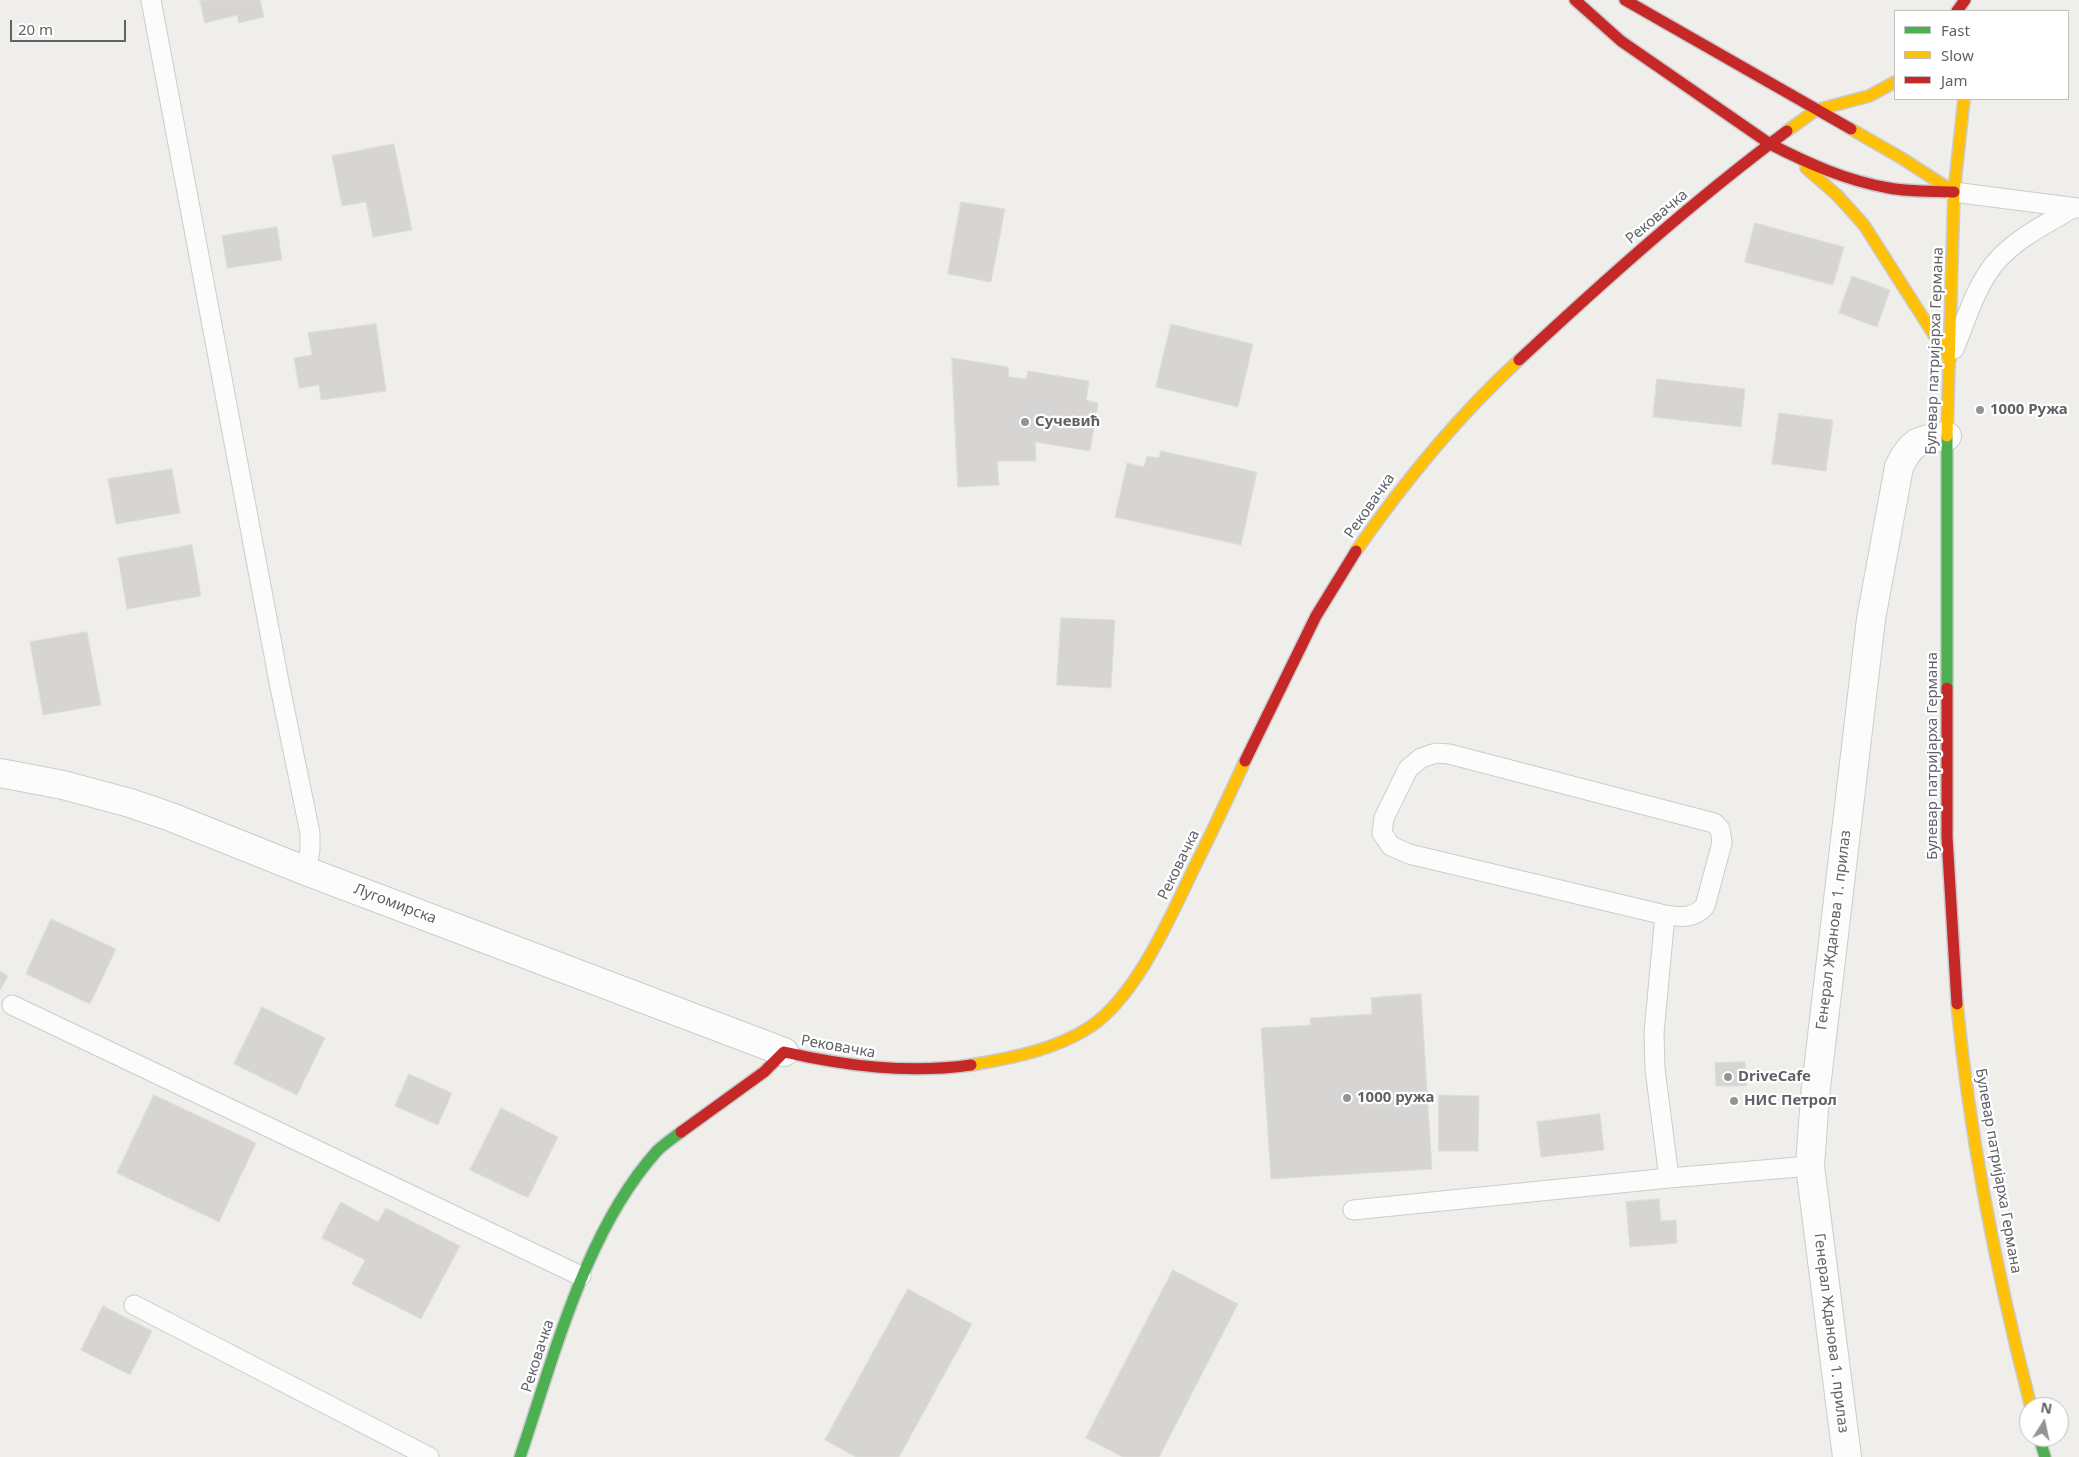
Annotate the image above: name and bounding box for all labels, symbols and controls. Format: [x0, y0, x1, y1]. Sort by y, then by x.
scale bar [12, 10, 129, 42]
legend [1894, 10, 2069, 100]
text: 20 m [18, 19, 53, 39]
text: Fast [1941, 20, 1970, 40]
text: Slow [1941, 45, 1974, 65]
text: Jam [1941, 70, 1968, 90]
street label: Рековачка [1622, 186, 1692, 248]
street label: Булевар патријарха Германа [1922, 247, 1948, 455]
place label: 1000 Ружа [1990, 401, 2068, 419]
marker: 1000 Ружа [1974, 404, 1986, 416]
place label: Сучевић [1035, 413, 1100, 431]
marker: Сучевић [1019, 416, 1031, 428]
street label: Рековачка [1341, 470, 1399, 542]
street label: Булевар патријарха Германа [1924, 652, 1942, 860]
street label: Рековачка [1154, 827, 1204, 903]
street label: Генерал Жданова 1. прилаз [1813, 829, 1855, 1031]
street label: Лугомирска [351, 880, 439, 928]
street label: Рековачка [799, 1032, 877, 1062]
street label: Булевар патријарха Германа [1971, 1067, 2025, 1275]
place label: DriveCafe [1738, 1068, 1811, 1086]
marker: DriveCafe [1722, 1071, 1734, 1083]
place label: 1000 ружа [1357, 1089, 1434, 1107]
marker: 1000 ружа [1341, 1092, 1353, 1104]
place label: НИС Петрол [1744, 1092, 1837, 1110]
marker: НИС Петрол [1728, 1095, 1740, 1107]
street label: Генерал Жданова 1. прилаз [1810, 1232, 1852, 1434]
street label: Рековачка [518, 1317, 558, 1395]
north arrow [2019, 1397, 2069, 1447]
text: N [2039, 1397, 2054, 1418]

